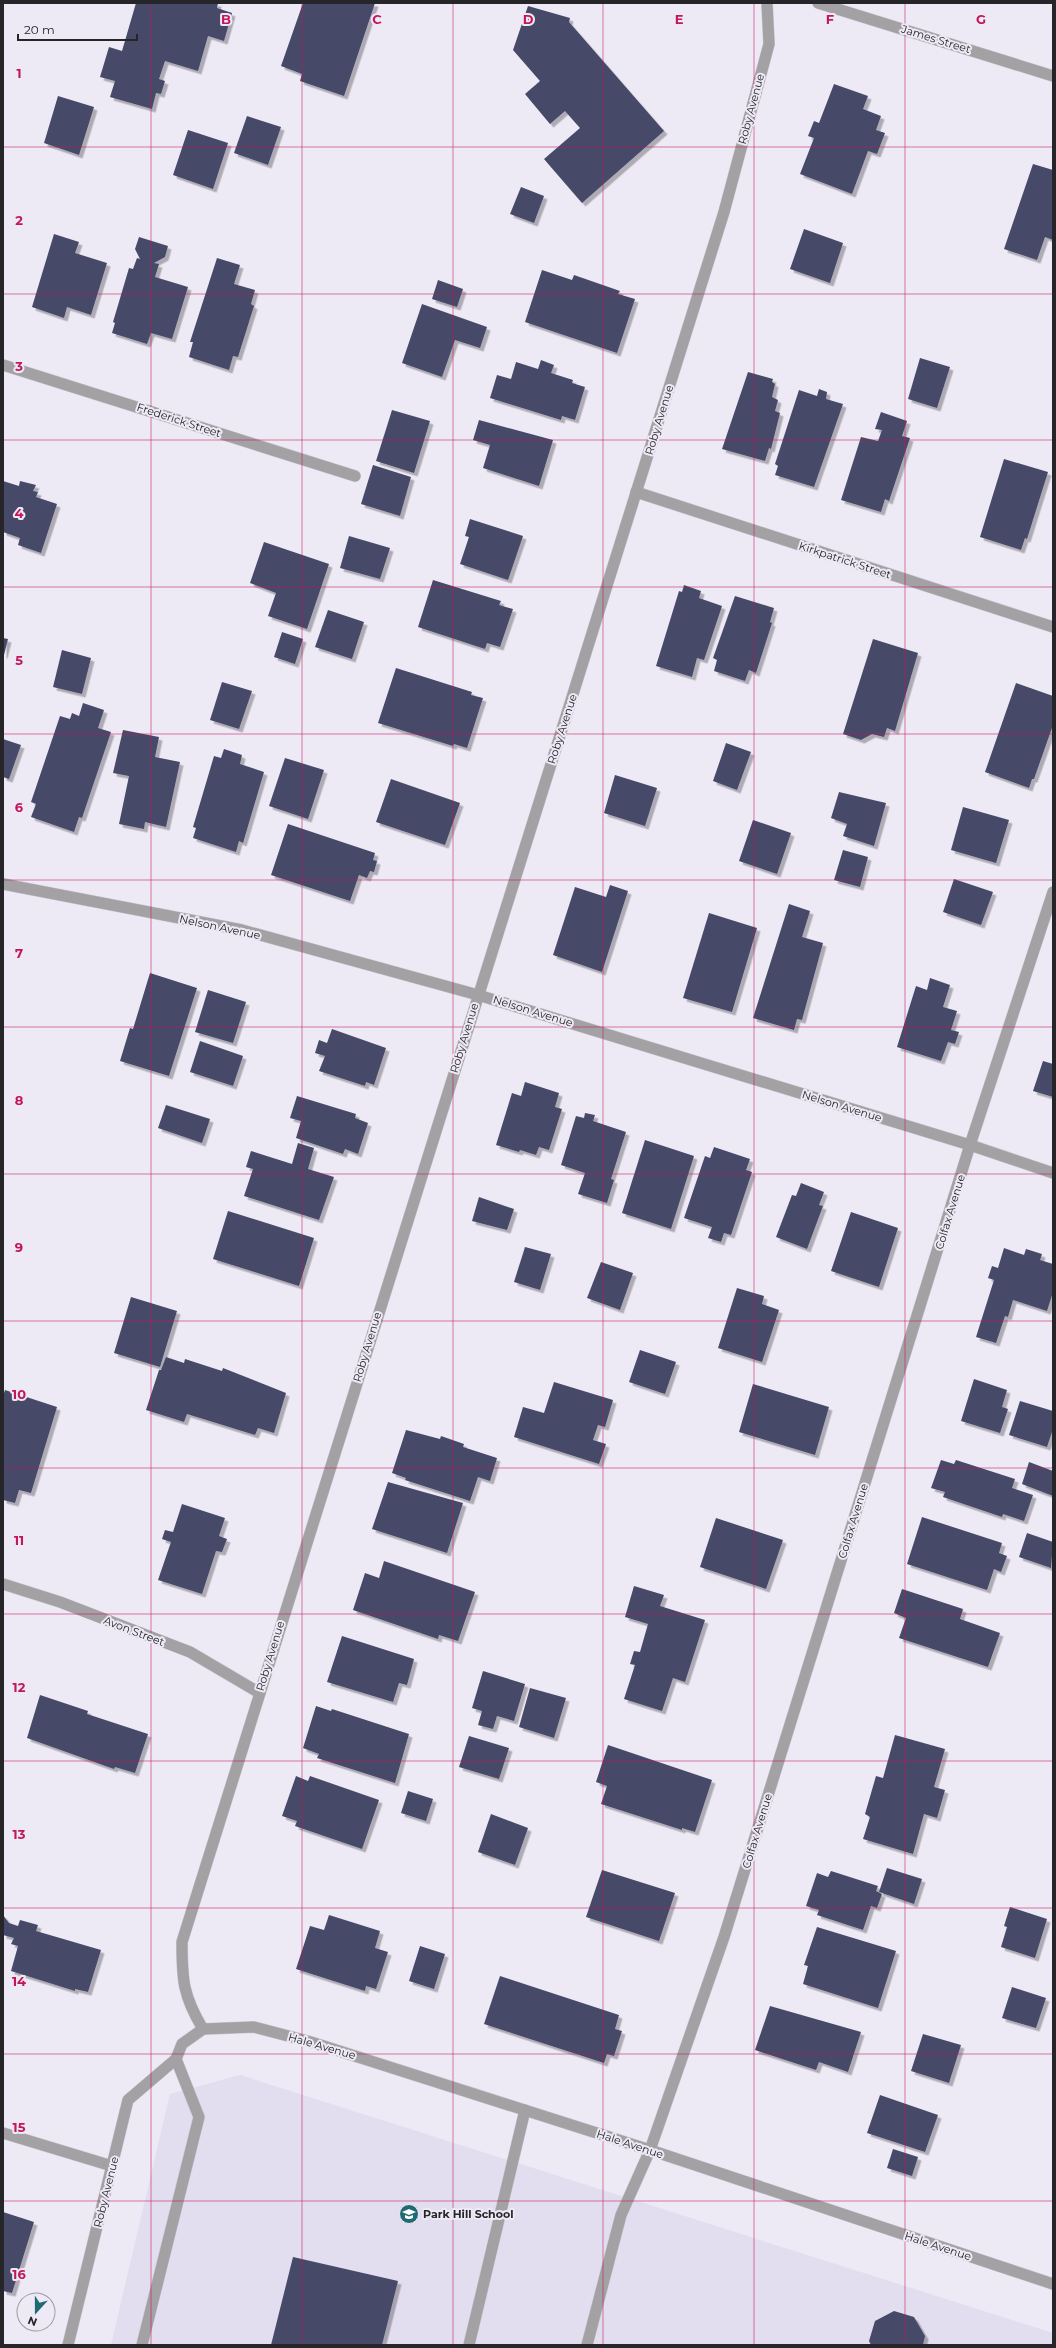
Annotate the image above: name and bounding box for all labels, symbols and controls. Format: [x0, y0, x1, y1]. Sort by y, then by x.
text: B [221, 11, 231, 27]
text: C [372, 11, 382, 27]
text: D [523, 11, 534, 27]
text: E [675, 11, 684, 27]
text: F [826, 11, 834, 27]
text: G [976, 11, 986, 27]
scale bar [18, 16, 137, 42]
text: 20 m [24, 22, 55, 37]
street label: James Street [899, 22, 973, 56]
text: 1 [16, 65, 22, 81]
street label: Roby Avenue [735, 72, 767, 146]
text: 2 [15, 212, 23, 228]
text: 3 [14, 358, 23, 374]
street label: Roby Avenue [642, 383, 676, 457]
street label: Frederick Street [135, 400, 224, 440]
text: 4 [15, 505, 24, 521]
street label: Kirkpatrick Street [797, 538, 893, 582]
text: 5 [15, 652, 23, 668]
street label: Roby Avenue [544, 692, 580, 766]
text: 6 [15, 799, 24, 815]
street label: Nelson Avenue [178, 912, 262, 943]
text: 7 [15, 945, 23, 961]
street label: Nelson Avenue [491, 992, 575, 1030]
street label: Roby Avenue [447, 1001, 481, 1075]
street label: Nelson Avenue [800, 1087, 884, 1125]
text: 8 [15, 1092, 24, 1108]
street label: Colfax Avenue [932, 1172, 968, 1251]
text: 9 [15, 1239, 23, 1255]
street label: Roby Avenue [350, 1310, 384, 1384]
text: 10 [12, 1386, 26, 1402]
street label: Colfax Avenue [835, 1481, 871, 1560]
text: 11 [14, 1532, 24, 1548]
street label: Avon Street [102, 1613, 167, 1649]
street label: Roby Avenue [253, 1619, 287, 1693]
text: 12 [13, 1679, 26, 1695]
street label: Colfax Avenue [739, 1791, 775, 1870]
text: 13 [13, 1826, 26, 1842]
text: 14 [12, 1973, 26, 1989]
street label: Hale Avenue [287, 2030, 358, 2062]
text: 15 [13, 2119, 26, 2135]
street label: Hale Avenue [595, 2127, 666, 2161]
street label: Roby Avenue [90, 2155, 122, 2229]
school or university icon: Park Hill School [398, 2203, 420, 2225]
place label: Park Hill School [423, 2207, 513, 2221]
street label: Hale Avenue [903, 2229, 974, 2263]
text: 16 [12, 2266, 26, 2282]
north arrow [16, 2292, 56, 2332]
text: N [26, 2313, 39, 2329]

